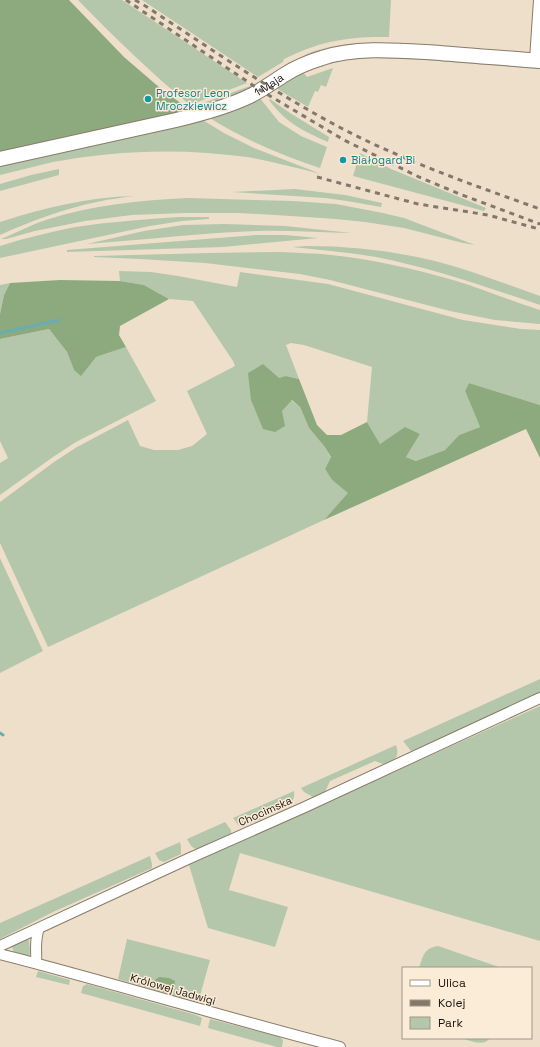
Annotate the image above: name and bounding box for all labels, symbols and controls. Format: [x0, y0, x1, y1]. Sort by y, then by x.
street label: 1 Maja [252, 70, 287, 99]
place label: Profesor Leon Mroczkiewicz [156, 86, 230, 113]
marker: Profesor Leon Mroczkiewicz [143, 94, 153, 104]
place label: Białogard Bi [351, 153, 416, 167]
marker: Białogard Bi [338, 155, 348, 165]
street label: Chocimska [236, 793, 295, 829]
legend [402, 967, 532, 1039]
street label: Królowej Jadwigi [129, 970, 218, 1008]
text: Ulica [438, 975, 466, 991]
text: Kolej [438, 995, 466, 1011]
text: Park [438, 1015, 463, 1031]

